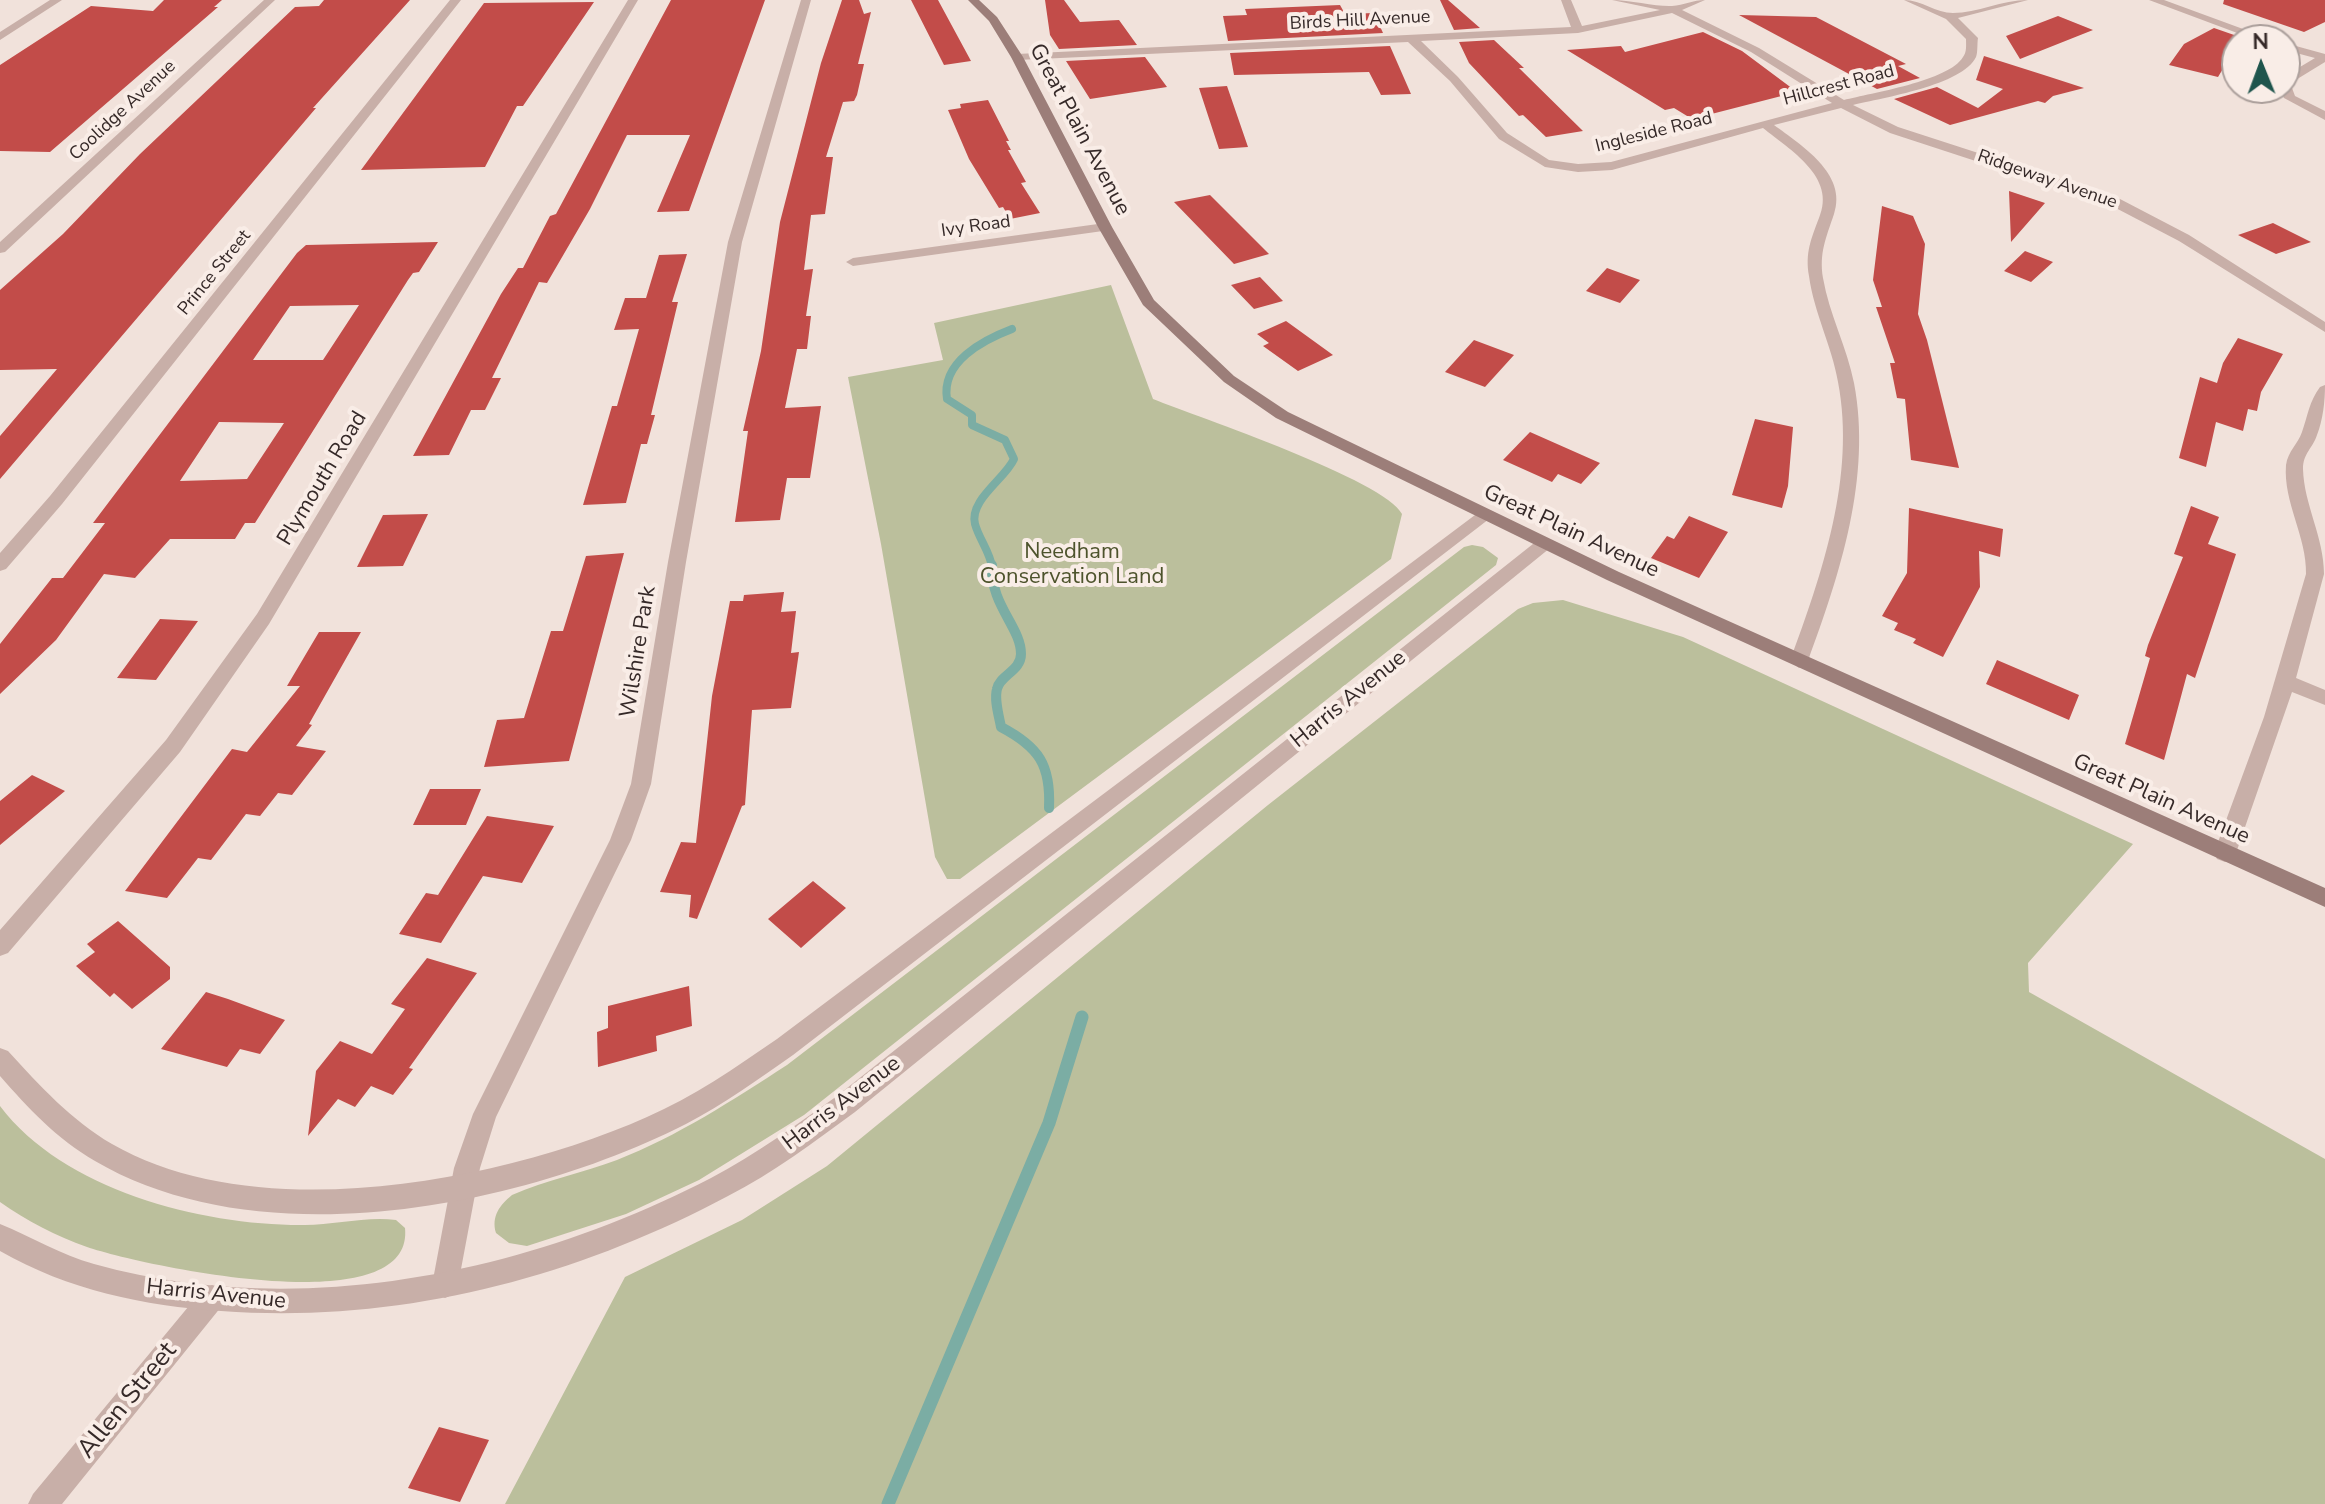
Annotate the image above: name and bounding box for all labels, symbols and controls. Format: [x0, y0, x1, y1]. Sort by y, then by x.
street label: Birds Hill Avenue [1289, 7, 1431, 35]
north arrow [2221, 24, 2301, 104]
text: N [2252, 27, 2269, 57]
street label: Great Plain Avenue [1023, 40, 1135, 220]
street label: Coolidge Avenue [65, 56, 181, 166]
street label: Hillcrest Road [1781, 61, 1897, 111]
street label: Ingleside Road [1593, 108, 1715, 158]
street label: Ridgeway Avenue [1974, 146, 2120, 214]
street label: Ivy Road [940, 211, 1012, 243]
street label: Prince Street [174, 226, 256, 320]
street label: Plymouth Road [273, 407, 373, 551]
street label: Great Plain Avenue [1479, 480, 1663, 584]
park label: Needham Conservation Land [980, 540, 1164, 592]
street label: Wilshire Park [616, 584, 662, 720]
street label: Harris Avenue [1286, 646, 1412, 754]
street label: Great Plain Avenue [2069, 749, 2253, 851]
street label: Harris Avenue [778, 1051, 906, 1157]
street label: Harris Avenue [145, 1275, 287, 1315]
street label: Allen Street [72, 1337, 184, 1465]

